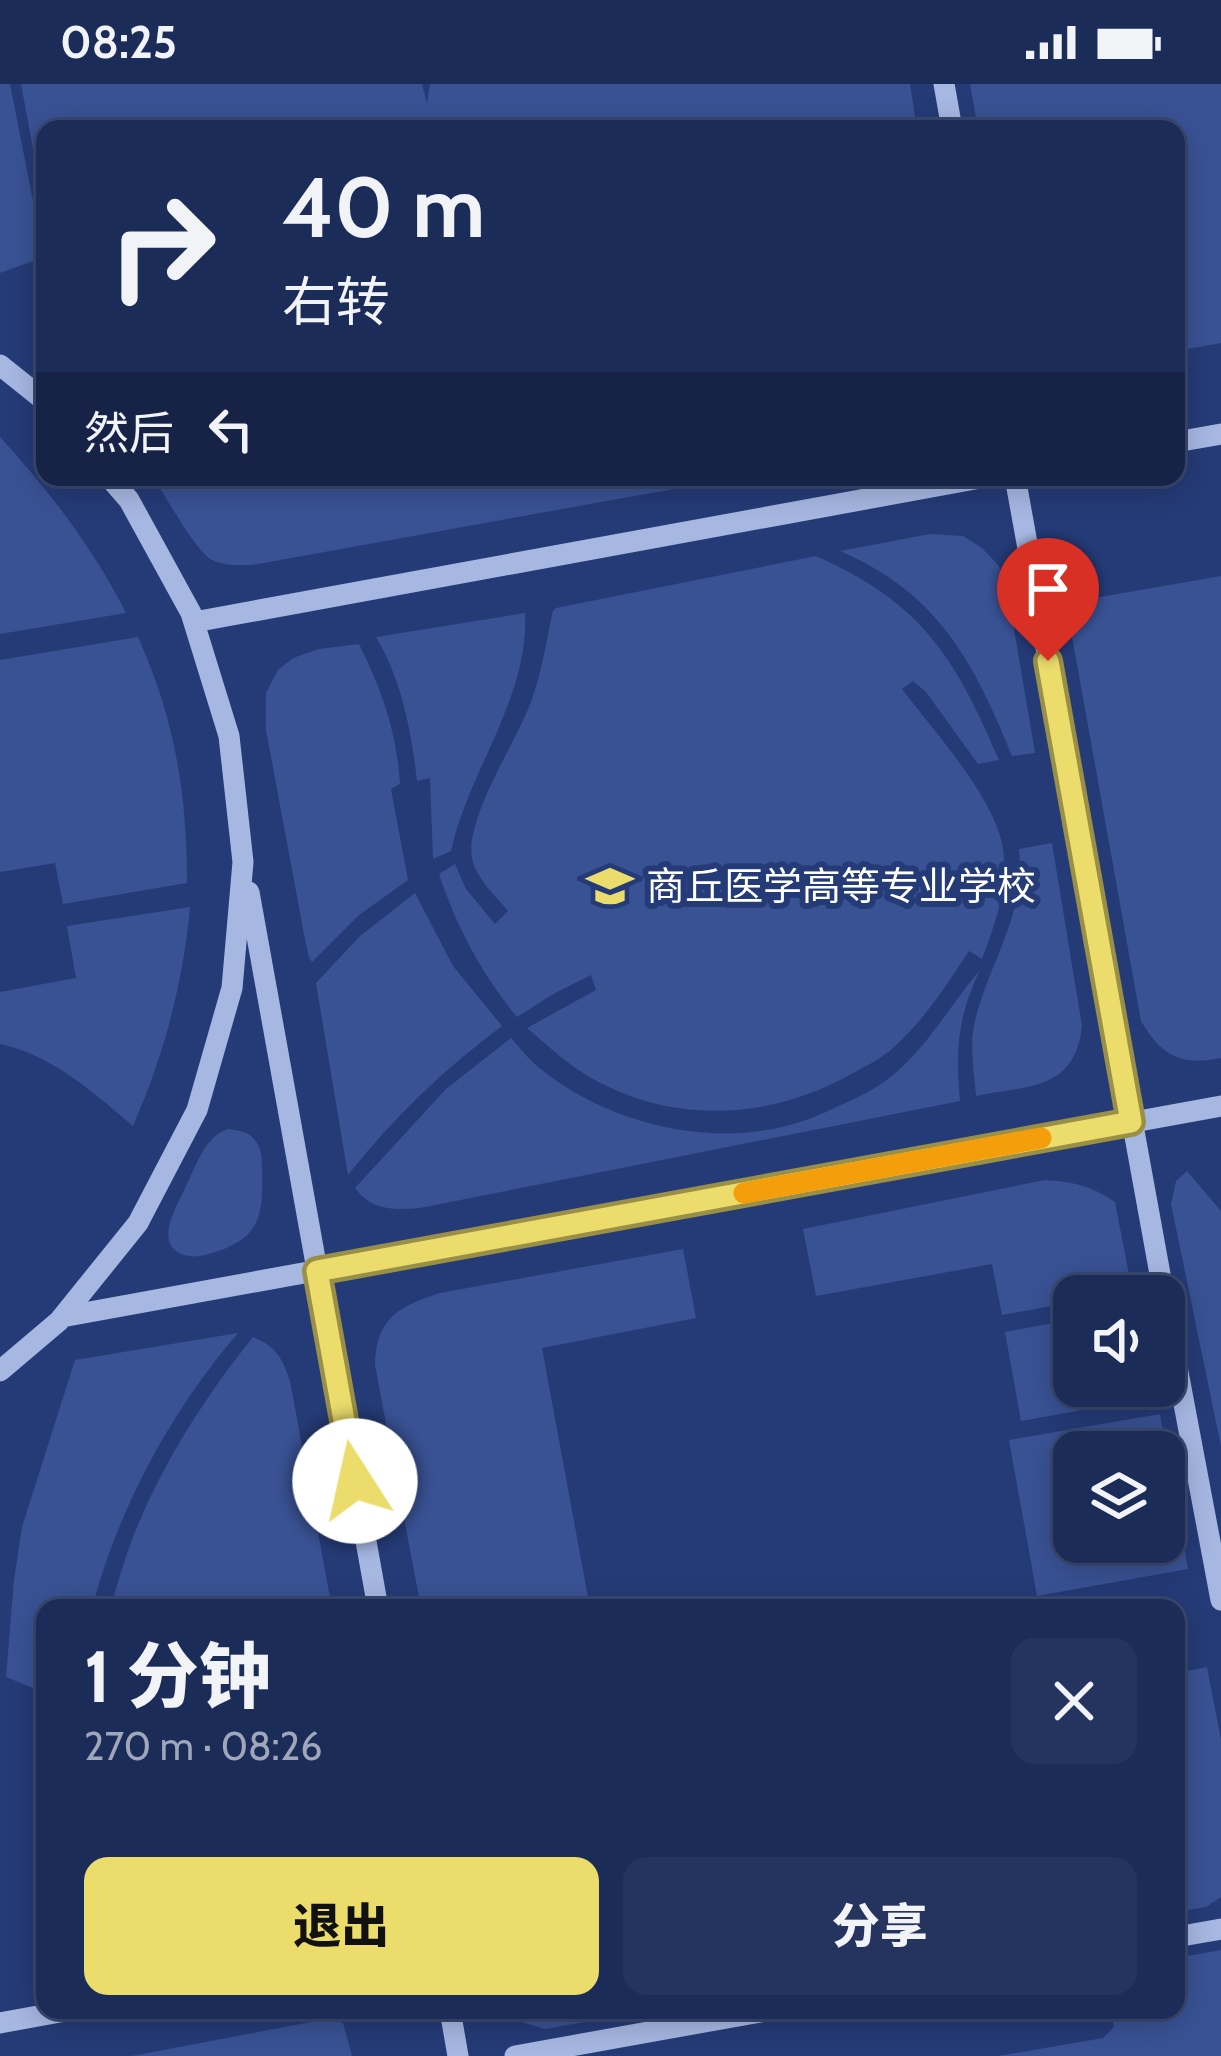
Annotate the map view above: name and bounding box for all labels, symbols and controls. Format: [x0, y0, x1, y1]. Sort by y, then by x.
text: 08:25 [60, 15, 177, 69]
text: 40 m [282, 156, 485, 258]
icon: right [84, 168, 240, 324]
text: 右转 [282, 269, 390, 335]
icon: left [198, 396, 264, 462]
text: 然后 [84, 406, 174, 460]
pin [997, 538, 1099, 661]
icon: arrive [1015, 556, 1081, 622]
school or university icon: 商丘医学高等专业学校 [585, 861, 635, 911]
place label: 商丘医学高等专业学校 [646, 862, 1036, 910]
map controls [1053, 1275, 1185, 1563]
button: sound [1053, 1275, 1185, 1407]
position arrow [292, 1418, 418, 1544]
button: layers [1053, 1431, 1185, 1563]
text: 1 分钟 [84, 1633, 271, 1720]
button: close [1011, 1638, 1137, 1764]
text: 270 m · 08:26 [84, 1722, 322, 1770]
button: 退出 [84, 1857, 599, 1995]
button: 分享 [623, 1857, 1137, 1995]

